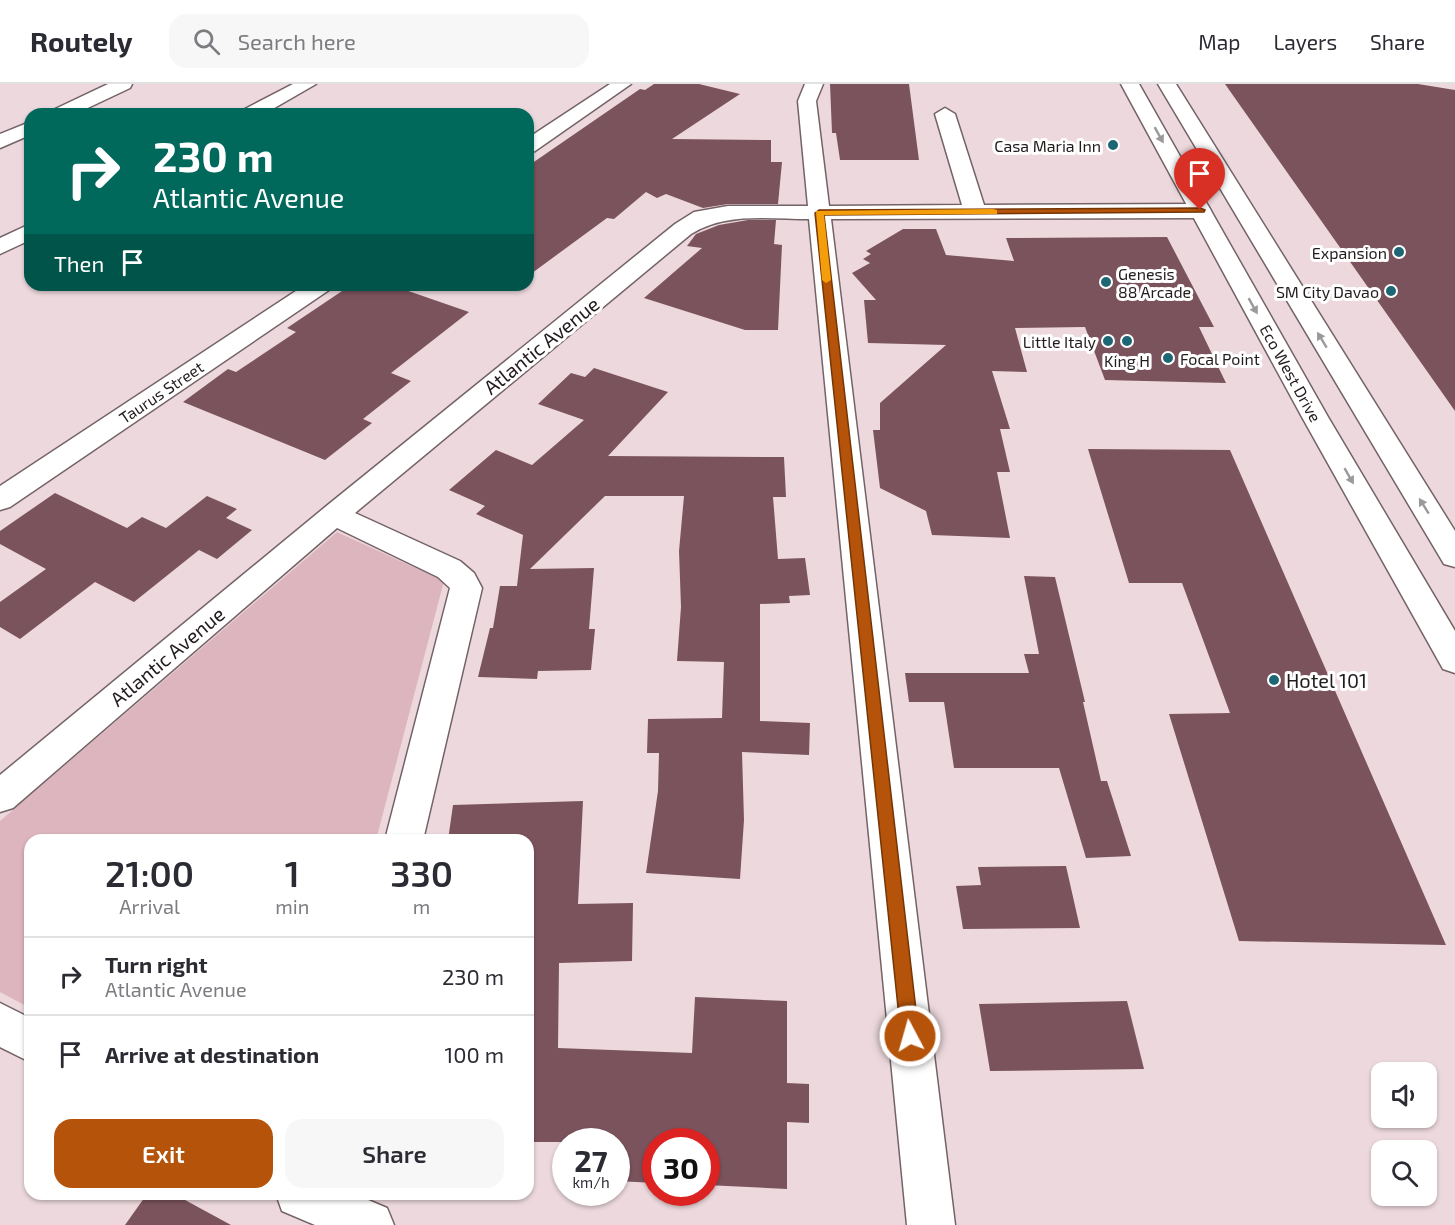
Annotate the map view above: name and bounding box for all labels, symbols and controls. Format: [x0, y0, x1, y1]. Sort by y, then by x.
search box [169, 14, 589, 68]
text: Routely [30, 24, 133, 58]
icon: search [190, 25, 223, 58]
text: Search here [238, 28, 356, 54]
text: Map [1198, 29, 1240, 54]
text: Layers [1273, 29, 1337, 54]
text: Share [1370, 29, 1425, 54]
one-way arrow [1154, 127, 1164, 144]
text: 230 m [153, 130, 274, 180]
icon: right [54, 132, 132, 210]
place label: Casa Maria Inn [994, 136, 1101, 155]
marker: Casa Maria Inn [1106, 138, 1120, 152]
pin [1174, 148, 1225, 210]
icon: arrive [1183, 157, 1216, 190]
text: Atlantic Avenue [153, 181, 344, 213]
place label: Expansion [1312, 243, 1387, 262]
marker: Expansion [1392, 245, 1406, 259]
icon: arrive [116, 246, 149, 279]
text: Then [54, 250, 104, 276]
place label: Genesis 88 Arcade [1118, 264, 1191, 301]
marker: Genesis 88 Arcade [1099, 275, 1113, 289]
place label: SM City Davao [1276, 282, 1379, 301]
marker: SM City Davao [1384, 284, 1398, 298]
street label: Atlantic Avenue [478, 291, 604, 399]
one-way arrow [1248, 298, 1258, 315]
street label: Eco West Drive [1256, 321, 1326, 425]
place label: Little Italy [1023, 332, 1097, 351]
one-way arrow [1316, 332, 1327, 348]
marker: Little Italy [1101, 334, 1115, 348]
marker: King H [1120, 334, 1134, 348]
place label: Focal Point [1180, 349, 1260, 368]
place label: King H [1104, 351, 1150, 370]
marker: Focal Point [1161, 351, 1175, 365]
street label: Taurus Street [115, 357, 207, 427]
one-way arrow [1344, 468, 1354, 485]
one-way arrow [1418, 498, 1429, 514]
street label: Atlantic Avenue [105, 601, 229, 711]
place label: Hotel 101 [1286, 668, 1367, 692]
marker: Hotel 101 [1267, 673, 1281, 687]
text: 21:00 [105, 851, 194, 894]
text: 1 [285, 851, 300, 894]
text: 330 [390, 851, 453, 894]
text: Arrival [119, 894, 180, 918]
text: min [275, 894, 309, 918]
text: m [413, 894, 430, 918]
text: Turn right [105, 951, 207, 977]
icon: right [54, 960, 87, 993]
text: 230 m [442, 963, 504, 989]
text: Atlantic Avenue [105, 977, 247, 1001]
position arrow [878, 1004, 942, 1068]
icon: arrive [54, 1038, 87, 1071]
text: Arrive at destination [105, 1041, 319, 1067]
text: 100 m [445, 1041, 504, 1067]
map controls [1371, 1062, 1437, 1206]
button: sound [1371, 1062, 1437, 1128]
button: Exit [54, 1119, 273, 1188]
button: Share [285, 1119, 504, 1188]
speed limit sign: 30 [642, 1128, 720, 1206]
button: search [1371, 1140, 1437, 1206]
text: 27 [574, 1142, 608, 1178]
text: km/h [572, 1173, 610, 1191]

